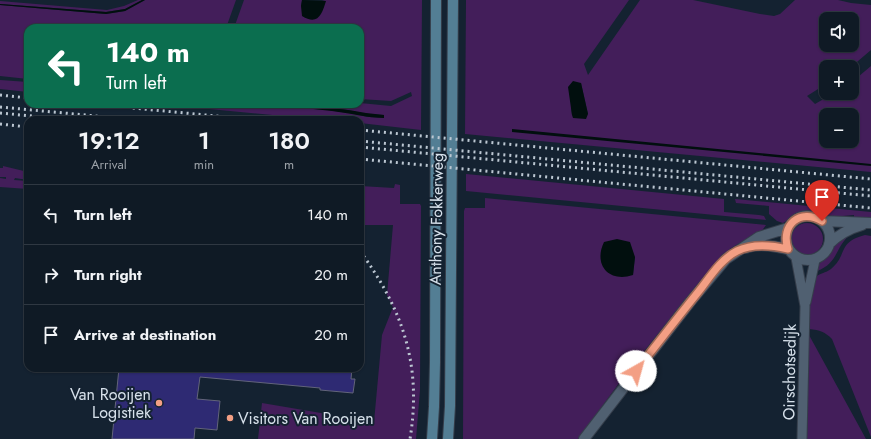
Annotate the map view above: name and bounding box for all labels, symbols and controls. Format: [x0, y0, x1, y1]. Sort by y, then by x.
map controls [819, 12, 859, 148]
button: sound [819, 12, 859, 52]
text: 140 m [106, 32, 190, 73]
icon: left [40, 40, 92, 92]
button: + [819, 60, 859, 100]
text: Turn left [106, 70, 166, 96]
button: − [819, 108, 859, 148]
text: 19:12 [78, 123, 140, 158]
text: 1 [198, 123, 210, 158]
text: 180 [268, 123, 310, 158]
street label: Anthony Fokkerweg [424, 153, 449, 285]
text: Arrival [91, 155, 127, 174]
text: min [194, 155, 214, 174]
text: m [284, 155, 294, 174]
pin [805, 180, 839, 221]
icon: arrive [811, 186, 833, 208]
icon: left [40, 204, 62, 226]
text: Turn left [74, 204, 132, 226]
text: 140 m [307, 204, 348, 226]
icon: right [40, 264, 62, 286]
text: Turn right [74, 264, 142, 286]
text: 20 m [314, 264, 348, 286]
street label: Oirschotsedijk [777, 323, 802, 420]
icon: arrive [40, 324, 62, 346]
text: Arrive at destination [74, 324, 216, 346]
text: 20 m [314, 324, 348, 346]
position arrow [615, 350, 657, 392]
place label: Van Rooijen Logistiek [70, 383, 152, 424]
marker: Van Rooijen Logistiek [154, 398, 164, 408]
place label: Visitors Van Rooijen [238, 407, 374, 430]
marker: Visitors Van Rooijen [225, 413, 235, 423]

